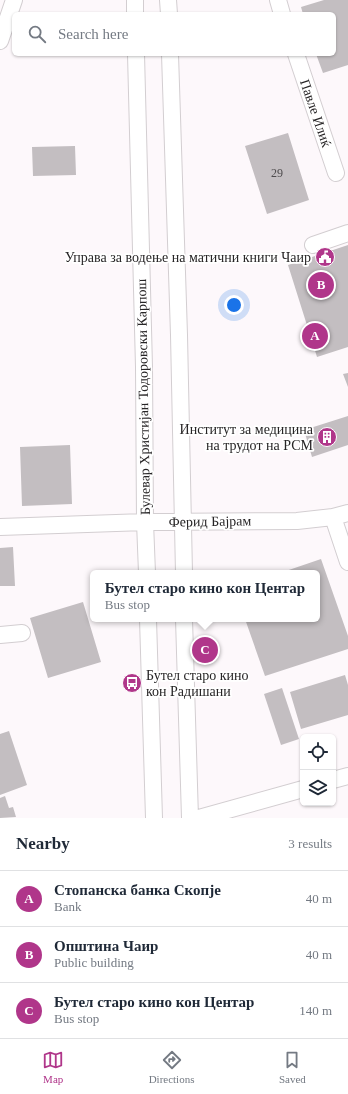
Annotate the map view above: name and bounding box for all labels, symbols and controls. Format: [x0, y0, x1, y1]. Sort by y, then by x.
search box [12, 12, 336, 56]
icon: search [26, 23, 48, 45]
text: Search here [58, 26, 128, 42]
street label: Павле Илиќ [297, 77, 334, 149]
house number: 29 [271, 166, 283, 180]
public building icon: Управа за водење на матични книги Чаир [314, 246, 336, 268]
place label: Управа за водење на матични книги Чаир [65, 250, 311, 265]
pin: B [308, 270, 334, 300]
street label: Булевар Христијан Тодоровски Карпош [134, 278, 153, 515]
your location [224, 295, 244, 315]
pin: A [302, 321, 328, 351]
place label: Институт за медицина на трудот на РСМ [180, 422, 314, 453]
building icon: Институт за медицина на трудот на РСМ [316, 426, 338, 448]
street label: Ферид Бајрам [169, 513, 252, 530]
popup [90, 570, 320, 622]
text: Бутел старо кино кон Центар [105, 580, 305, 596]
text: Bus stop [105, 597, 150, 612]
pin: C [192, 635, 218, 665]
place label: Бутел старо кино кон Радишани [146, 668, 249, 699]
bus stop icon: Бутел старо кино кон Радишани [121, 672, 143, 694]
map controls [300, 734, 336, 806]
button: locate [300, 734, 336, 770]
button: layers [300, 770, 336, 806]
text: Nearby [16, 834, 70, 853]
text: 3 results [288, 836, 332, 851]
text: Стопанска банка Скопје [54, 882, 221, 898]
text: A [24, 891, 34, 906]
text: 40 m [306, 891, 332, 906]
text: Bank [54, 899, 81, 914]
text: Општина Чаир [54, 938, 158, 954]
text: B [25, 947, 33, 962]
text: 40 m [306, 947, 332, 962]
text: Public building [54, 955, 134, 970]
text: Бутел старо кино кон Центар [54, 994, 254, 1010]
text: C [24, 1003, 34, 1018]
text: 140 m [299, 1003, 332, 1018]
text: Bus stop [54, 1011, 99, 1026]
tab: Map [42, 1049, 64, 1085]
tab: Directions [149, 1049, 194, 1085]
tab: Saved [279, 1049, 306, 1085]

